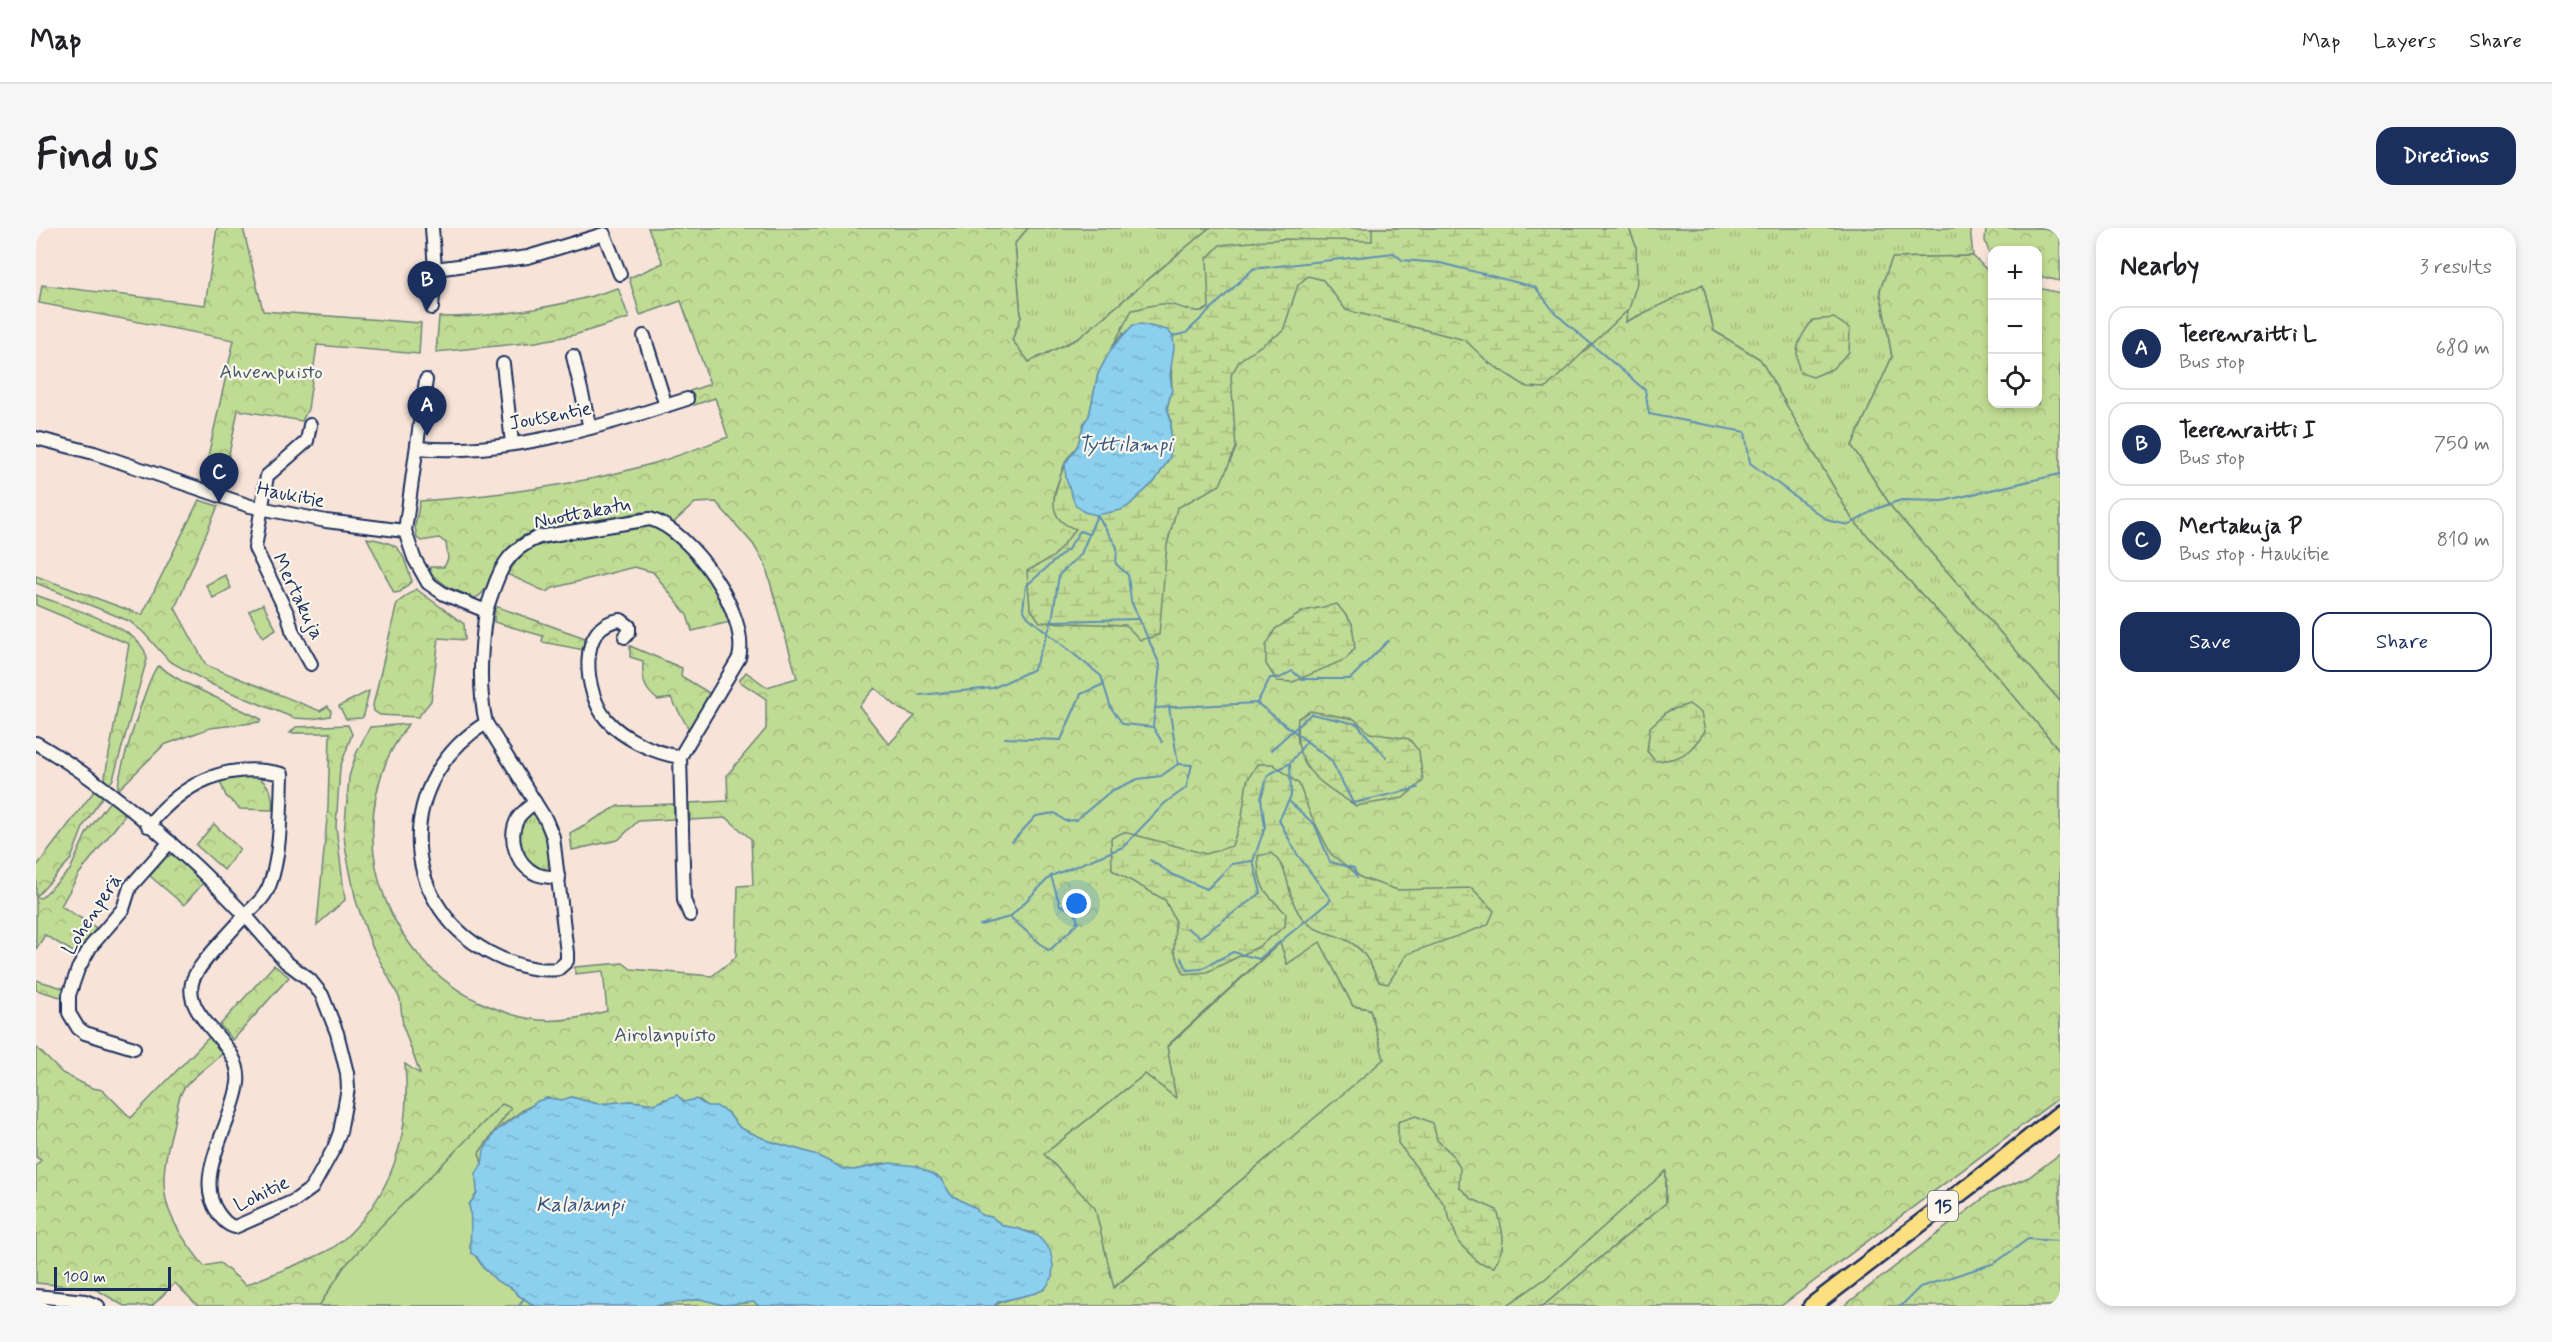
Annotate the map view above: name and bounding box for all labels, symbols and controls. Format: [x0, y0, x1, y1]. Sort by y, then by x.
text: Map [30, 23, 81, 60]
text: Map [2302, 27, 2340, 55]
text: Layers [2373, 27, 2436, 55]
text: Share [2469, 27, 2522, 55]
button: Directions [2376, 127, 2516, 185]
text: Find us [36, 129, 158, 184]
map controls [1988, 246, 2042, 408]
button: + [1988, 246, 2042, 300]
text: Nearby [2120, 250, 2199, 284]
text: 3 results [2420, 254, 2492, 281]
pin: B [408, 262, 446, 311]
button: − [1988, 300, 2042, 354]
text: Teerenraitti L [2179, 321, 2317, 349]
text: A [2135, 335, 2148, 362]
text: 680 m [2435, 335, 2490, 362]
text: Bus stop [2179, 349, 2245, 376]
button: locate [1988, 354, 2042, 408]
park label: Ahvenpuisto [219, 359, 323, 386]
pin: A [408, 386, 446, 436]
street label: Joutsentie [507, 395, 594, 438]
text: Teerenraitti I [2179, 417, 2316, 445]
water label: Tyttilampi [1078, 431, 1175, 459]
text: B [2135, 431, 2148, 458]
text: 750 m [2434, 431, 2490, 458]
text: Bus stop [2179, 445, 2245, 472]
pin: C [200, 454, 238, 503]
street label: Haukitie [254, 476, 327, 515]
street label: Nuottakatu [532, 491, 633, 536]
text: Mertakuja P [2179, 513, 2302, 541]
text: C [2134, 527, 2149, 554]
text: 810 m [2437, 527, 2490, 554]
text: Bus stop · Haukitie [2179, 541, 2330, 568]
street label: Mertakuja [265, 549, 330, 644]
button: Save [2120, 612, 2300, 672]
button: Share [2312, 612, 2492, 672]
street label: Lohenperä [56, 869, 129, 961]
your location [1062, 889, 1091, 918]
park label: Airolanpuisto [614, 1022, 716, 1049]
street label: Lohitie [230, 1169, 294, 1219]
water label: Kalalampi [536, 1191, 626, 1219]
road number: 15 [1928, 1191, 1958, 1221]
scale bar [54, 1264, 171, 1292]
text: 100 m [63, 1267, 106, 1288]

